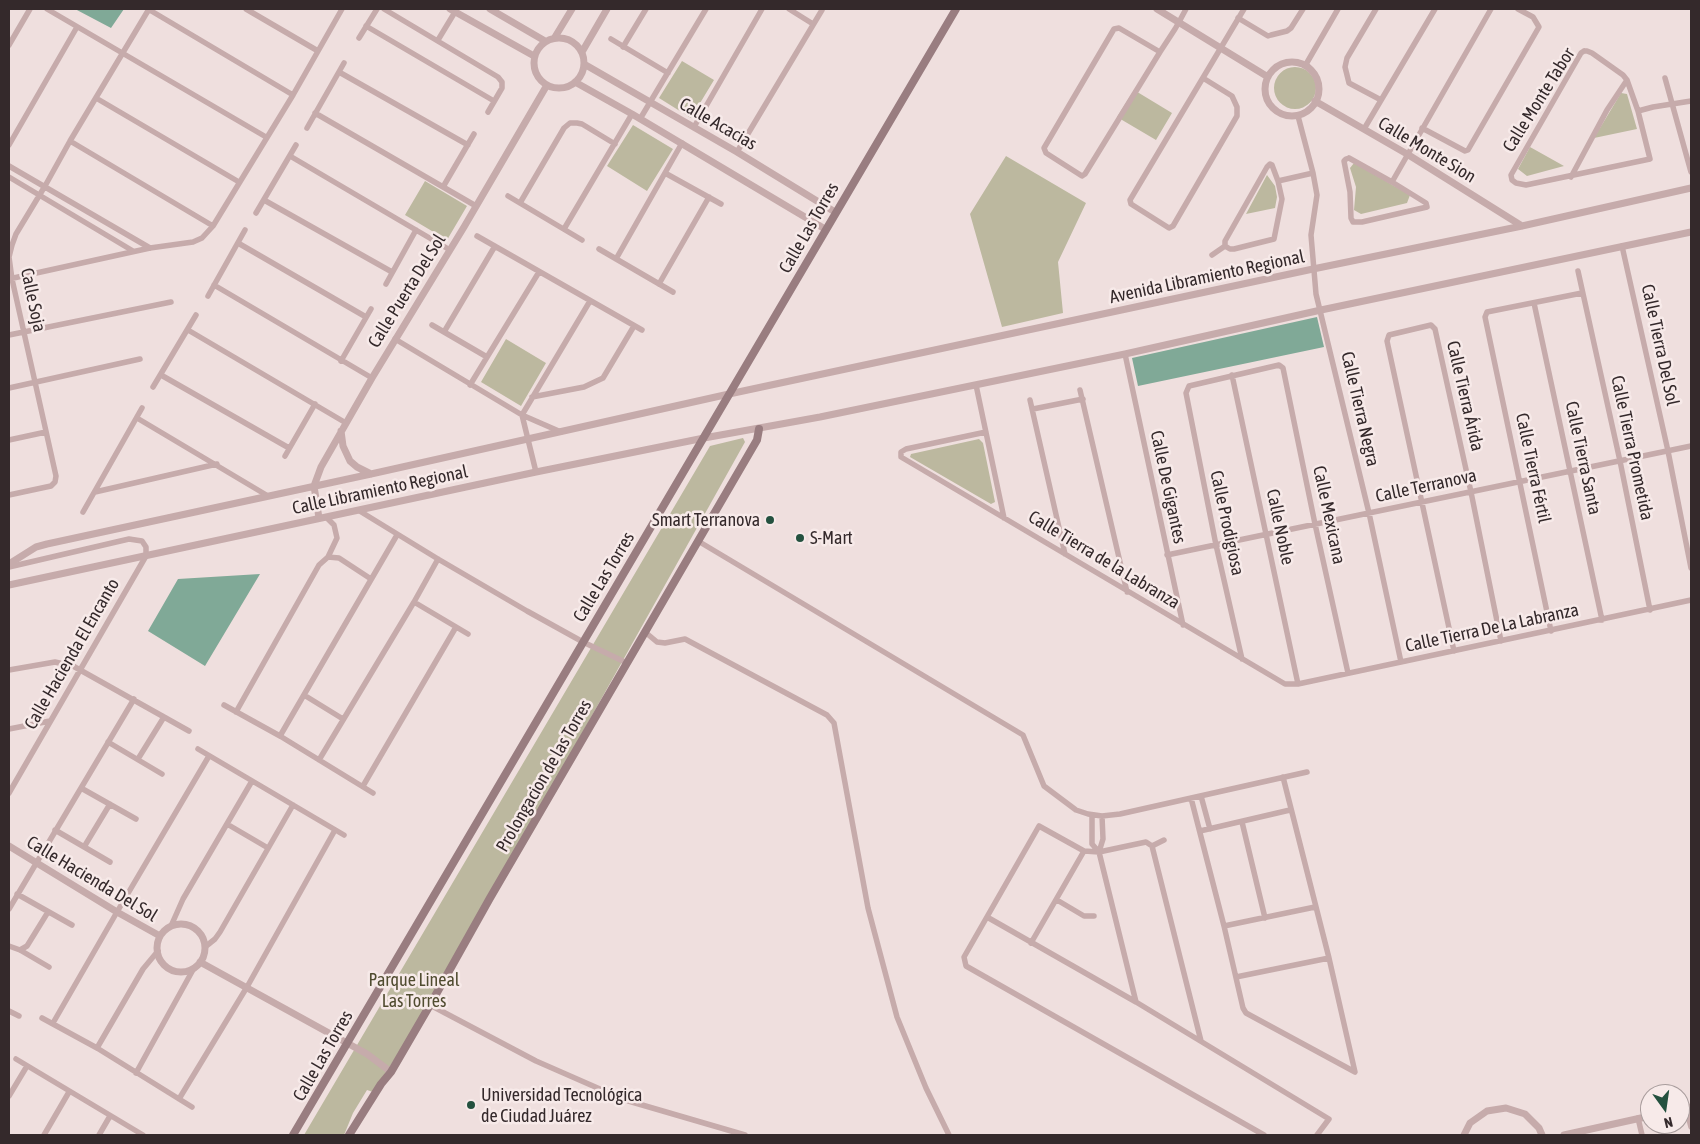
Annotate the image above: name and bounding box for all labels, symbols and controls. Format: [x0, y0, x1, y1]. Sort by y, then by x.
street label: Calle Monte Tabor [1498, 44, 1580, 156]
street label: Calle Acacias [675, 93, 761, 155]
street label: Calle Monte Sion [1374, 112, 1480, 188]
street label: Calle Las Torres [774, 179, 844, 277]
street label: Calle Puerta Del Sol [364, 230, 450, 352]
street label: Avenida Libramiento Regional [1108, 246, 1306, 308]
street label: Calle Soja [16, 266, 50, 334]
street label: Calle Tierra Del Sol [1637, 282, 1683, 408]
street label: Calle Tierra Árida [1442, 339, 1488, 453]
street label: Calle Tierra Negra [1336, 349, 1384, 469]
street label: Calle Tierra Prometida [1606, 374, 1658, 522]
street label: Calle Tierra Santa [1560, 399, 1606, 517]
street label: Calle Tierra Fértil [1511, 411, 1555, 525]
street label: Calle De Gigantes [1145, 429, 1191, 545]
street label: Calle Libramiento Regional [290, 461, 470, 519]
street label: Calle Mexicana [1308, 464, 1350, 566]
street label: Calle Terranova [1374, 465, 1478, 507]
street label: Calle Prodigiosa [1205, 469, 1249, 577]
street label: Calle Noble [1261, 487, 1299, 567]
street label: Calle Tierra de la Labranza [1024, 506, 1184, 614]
place label: Smart Terranova [652, 509, 760, 531]
marker: Smart Terranova [764, 514, 776, 526]
place label: S-Mart [810, 527, 853, 549]
street label: Calle Las Torres [569, 528, 639, 626]
marker: S-Mart [794, 532, 806, 544]
street label: Calle Hacienda El Encanto [20, 575, 124, 733]
street label: Calle Tierra De La Labranza [1403, 599, 1581, 657]
street label: Prolongacion de las Torres [492, 696, 596, 856]
street label: Calle Hacienda Del Sol [23, 831, 161, 927]
park label: Parque Lineal Las Torres [368, 969, 460, 1012]
street label: Calle Las Torres [288, 1007, 358, 1105]
place label: Universidad Tecnológica de Ciudad Juárez [481, 1084, 642, 1126]
north arrow [1640, 1084, 1690, 1134]
marker: Universidad Tecnológica de Ciudad Juárez [465, 1099, 477, 1111]
text: N [1662, 1114, 1674, 1131]

